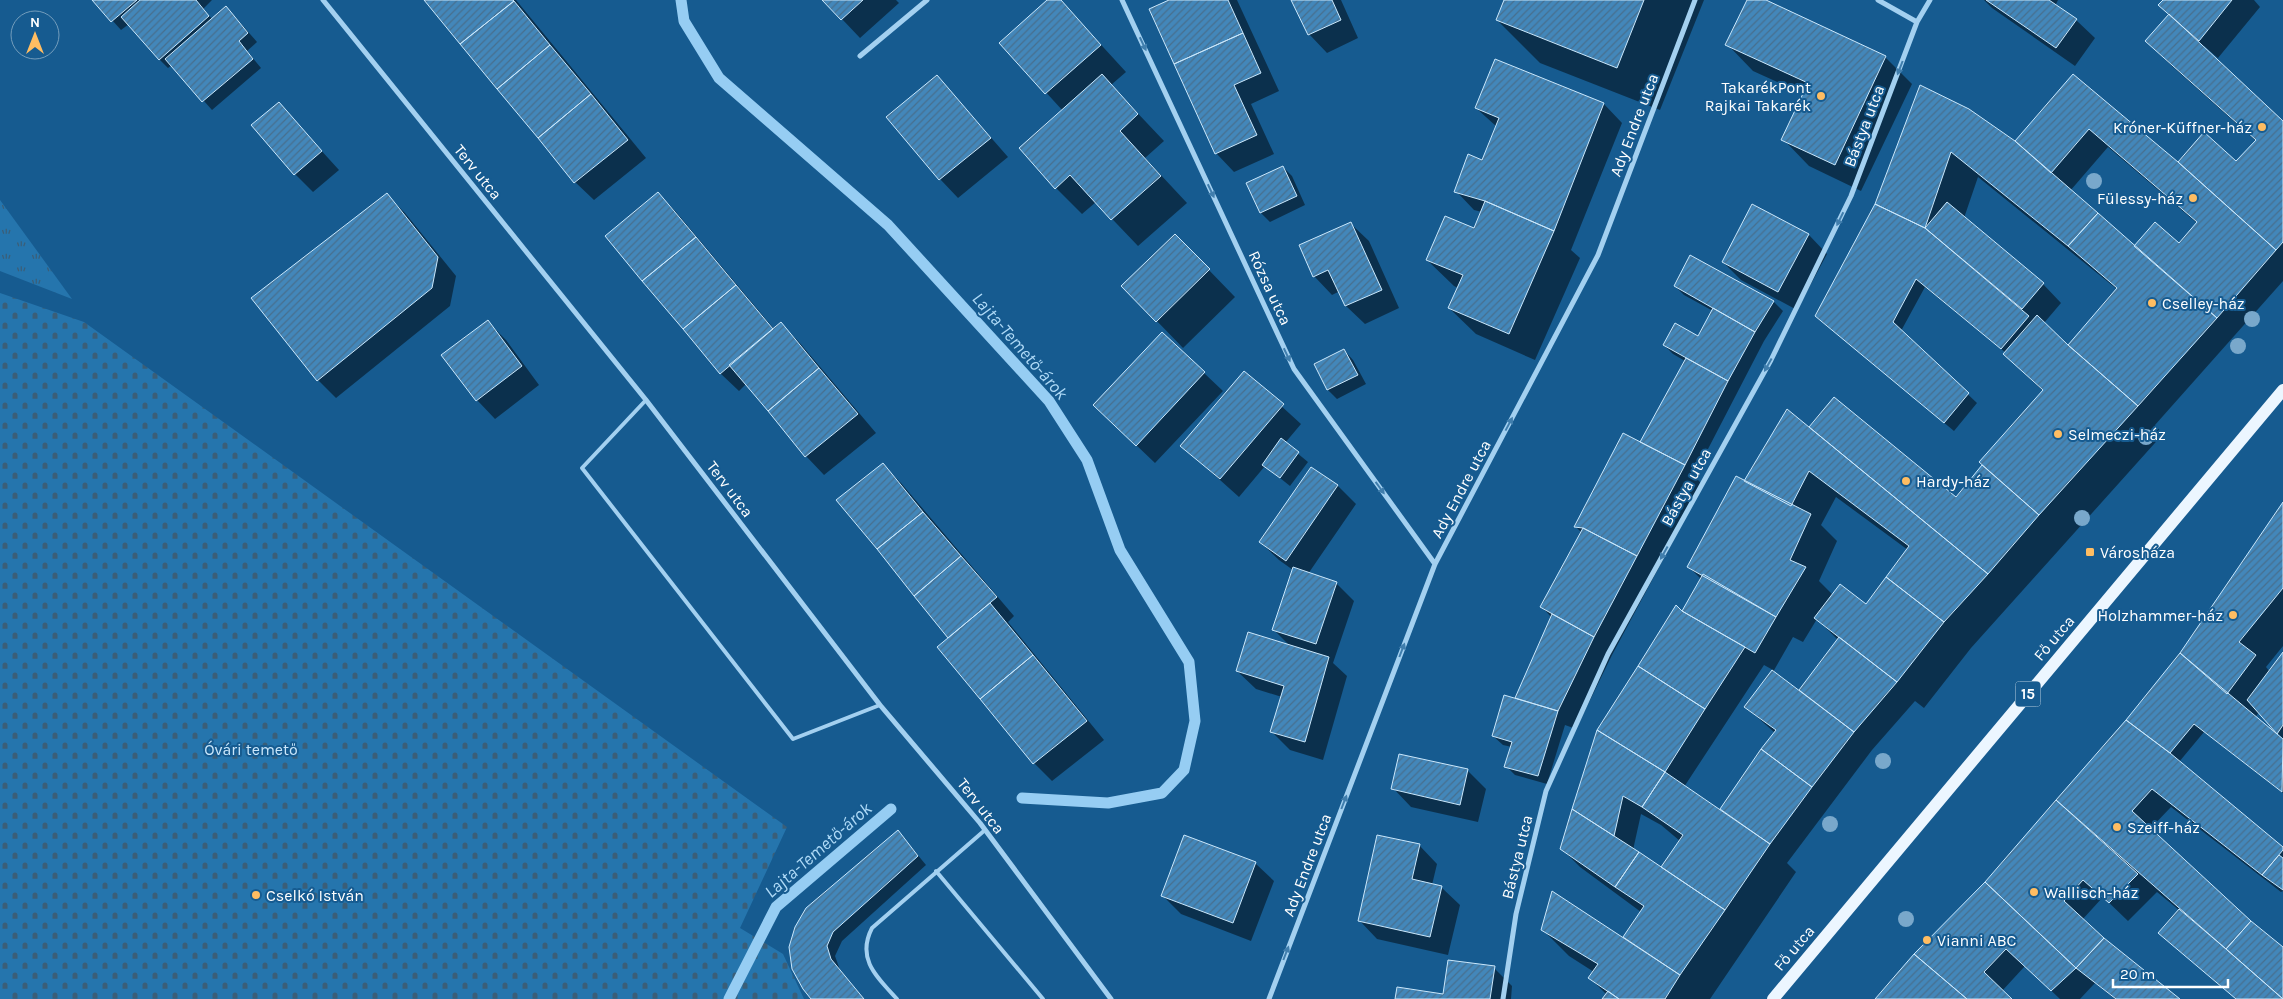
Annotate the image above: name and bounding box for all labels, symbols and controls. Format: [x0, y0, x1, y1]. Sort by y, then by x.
north arrow [10, 10, 60, 60]
text: N [30, 14, 40, 31]
one-way arrow [1139, 37, 1147, 51]
one-way arrow [1896, 61, 1904, 76]
street label: Ady Endre utca [1606, 71, 1662, 179]
place label: TakarékPont Rajkai Takarék [1705, 78, 1811, 115]
street label: Bástya utca [1840, 82, 1888, 170]
marker: TakarékPont Rajkai Takarék [1815, 90, 1827, 102]
place label: Króner-Küffner-ház [2113, 118, 2252, 137]
marker: Króner-Küffner-ház [2256, 121, 2268, 133]
street label: Terv utca [450, 141, 506, 203]
one-way arrow [1207, 184, 1216, 199]
place label: Fülessy-ház [2097, 189, 2183, 208]
marker: Fülessy-ház [2187, 192, 2199, 204]
one-way arrow [1836, 212, 1844, 226]
street label: Rózsa utca [1245, 248, 1295, 328]
water label: Lajta-Temető-árok [967, 288, 1073, 405]
place label: Cselley-ház [2162, 294, 2245, 313]
marker: Cselley-ház [2146, 297, 2158, 309]
one-way arrow [1284, 348, 1292, 362]
one-way arrow [1764, 357, 1772, 372]
one-way arrow [1505, 417, 1513, 432]
place label: Selmeczi-ház [2068, 425, 2166, 444]
marker: Selmeczi-ház [2052, 428, 2064, 440]
street label: Ady Endre utca [1427, 437, 1495, 541]
street label: Bástya utca [1657, 445, 1715, 529]
street label: Terv utca [703, 457, 757, 521]
place label: Hardy-ház [1916, 472, 1990, 491]
marker: Hardy-ház [1900, 475, 1912, 487]
one-way arrow [1375, 481, 1385, 495]
place label: Városháza [2100, 543, 2175, 562]
one-way arrow [1660, 545, 1668, 560]
marker: Városháza [2084, 546, 2096, 558]
place label: Holzhammer-ház [2097, 606, 2223, 625]
marker: Holzhammer-ház [2227, 609, 2239, 621]
street label: Fő utca [2030, 611, 2078, 665]
one-way arrow [1398, 642, 1406, 657]
road number: 15 [2016, 682, 2040, 706]
park label: Óvári temető [204, 740, 298, 759]
street label: Terv utca [953, 774, 1009, 838]
one-way arrow [1340, 794, 1348, 809]
water label: Lajta-Temető-árok [760, 797, 877, 903]
street label: Ady Endre utca [1279, 811, 1335, 919]
street label: Bástya utca [1497, 813, 1537, 901]
place label: Szeiff-ház [2127, 818, 2200, 837]
marker: Szeiff-ház [2111, 821, 2123, 833]
place label: Wallisch-ház [2044, 883, 2138, 902]
place label: Cselkó István [266, 886, 364, 905]
marker: Wallisch-ház [2028, 886, 2040, 898]
marker: Cselkó István [250, 889, 262, 901]
street label: Fő utca [1770, 921, 1818, 975]
place label: Vianni ABC [1937, 931, 2017, 950]
marker: Vianni ABC [1921, 934, 1933, 946]
one-way arrow [1283, 946, 1290, 961]
scale bar [2113, 956, 2228, 988]
text: 20 m [2120, 965, 2155, 983]

